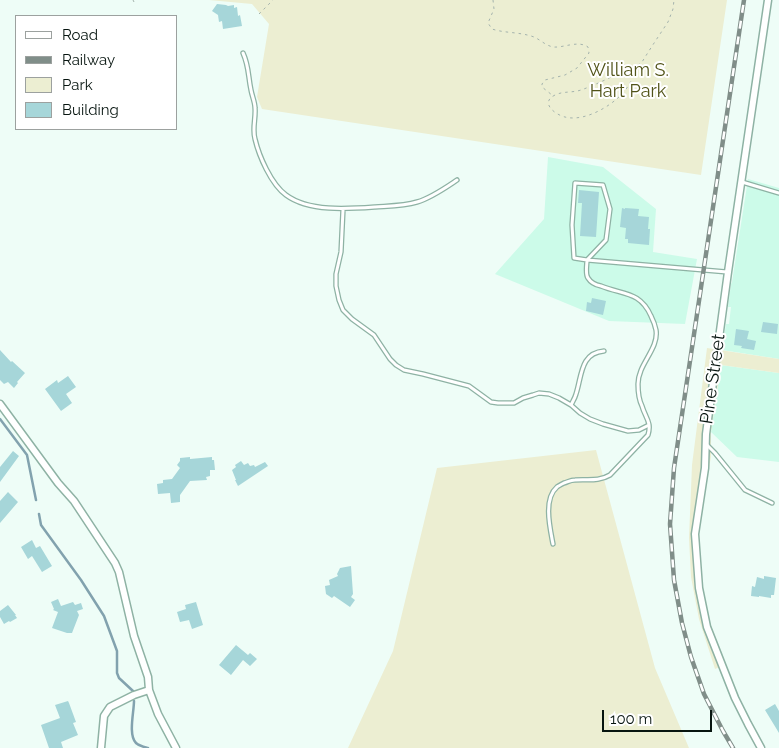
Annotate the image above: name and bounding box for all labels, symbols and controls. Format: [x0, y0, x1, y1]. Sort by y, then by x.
legend [15, 15, 178, 130]
text: Road [62, 26, 98, 44]
text: Railway [62, 51, 115, 69]
park label: William S. Hart Park [587, 60, 669, 102]
text: Park [62, 76, 93, 94]
text: Building [62, 101, 119, 119]
street label: Pine Street [696, 333, 730, 425]
scale bar [604, 700, 714, 732]
text: 100 m [610, 710, 652, 728]

